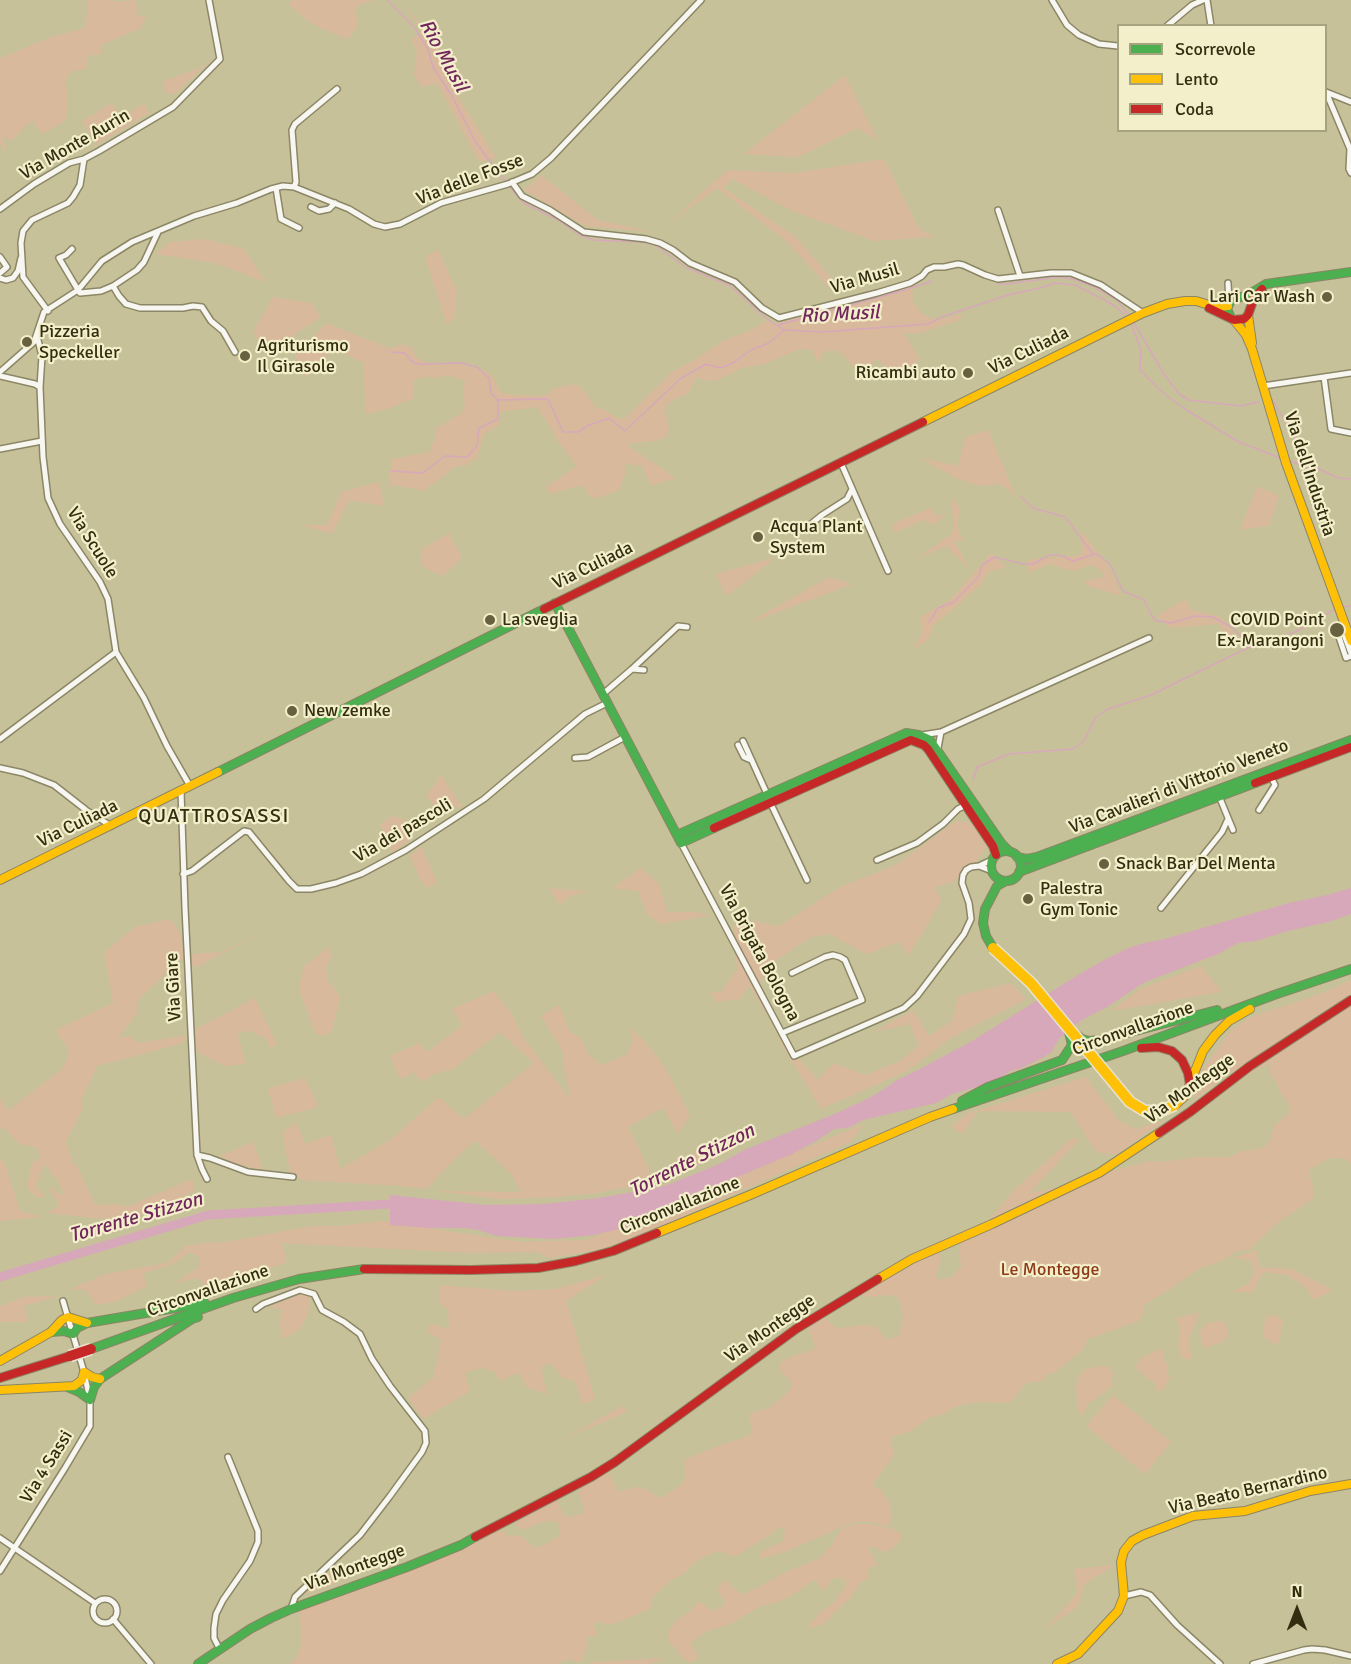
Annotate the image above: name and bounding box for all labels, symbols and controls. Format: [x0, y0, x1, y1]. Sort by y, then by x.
water label: Rio Musil [413, 15, 473, 97]
legend [1117, 24, 1327, 132]
text: Scorrevole [1175, 38, 1256, 60]
text: Lento [1175, 68, 1218, 90]
text: Coda [1175, 98, 1214, 120]
street label: Via Monte Aurin [16, 105, 134, 185]
street label: Via delle Fosse [413, 150, 527, 210]
street label: Via Musil [828, 259, 902, 299]
place label: Lari Car Wash [1209, 286, 1315, 308]
marker: Lari Car Wash [1320, 290, 1334, 304]
water label: Rio Musil [800, 301, 880, 329]
place label: Pizzeria Speckeller [39, 321, 120, 364]
street label: Via Culiada [985, 322, 1073, 380]
marker: Pizzeria Speckeller [20, 335, 34, 349]
place label: Agriturismo Il Girasole [257, 335, 349, 378]
marker: Agriturismo Il Girasole [238, 349, 252, 363]
place label: Ricambi auto [856, 362, 956, 384]
marker: Ricambi auto [961, 366, 975, 380]
street label: Via dell'Industria [1279, 409, 1339, 539]
street label: Via Scuole [62, 503, 122, 583]
place label: Acqua Plant System [770, 516, 863, 558]
marker: Acqua Plant System [751, 530, 765, 544]
street label: Via Culiada [549, 537, 637, 595]
place label: La sveglia [502, 609, 578, 631]
place label: COVID Point Ex-Marangoni [1217, 609, 1324, 652]
marker: La sveglia [483, 613, 497, 627]
marker: COVID Point Ex-Marangoni [1328, 621, 1346, 639]
place label: New zemke [304, 700, 391, 722]
marker: New zemke [285, 704, 299, 718]
street label: Via Cavalieri di Vittorio Veneto [1066, 735, 1292, 839]
street label: Via dei pascoli [350, 794, 456, 868]
street label: Via Culiada [34, 795, 122, 853]
district label: QUATTROSASSI [138, 805, 290, 829]
place label: Snack Bar Del Menta [1116, 853, 1276, 875]
marker: Snack Bar Del Menta [1097, 857, 1111, 871]
place label: Palestra Gym Tonic [1040, 878, 1118, 920]
street label: Via Brigata Bologna [714, 881, 804, 1025]
marker: Palestra Gym Tonic [1021, 892, 1035, 906]
street label: Via Giare [161, 952, 187, 1022]
street label: Circonvallazione [1070, 997, 1196, 1061]
street label: Via Montegge [1141, 1049, 1239, 1129]
water label: Torrente Stizzon [625, 1119, 759, 1203]
street label: Circonvallazione [617, 1172, 743, 1240]
water label: Torrente Stizzon [67, 1187, 205, 1249]
park label: Le Montegge [1001, 1259, 1099, 1281]
street label: Circonvallazione [144, 1260, 272, 1322]
street label: Via Montegge [721, 1290, 819, 1368]
street label: Via 4 Sassi [16, 1427, 78, 1507]
street label: Via Beato Bernardino [1167, 1462, 1329, 1520]
street label: Via Montegge [302, 1540, 408, 1596]
north arrow [1267, 1580, 1327, 1640]
text: N [1291, 1582, 1303, 1602]

